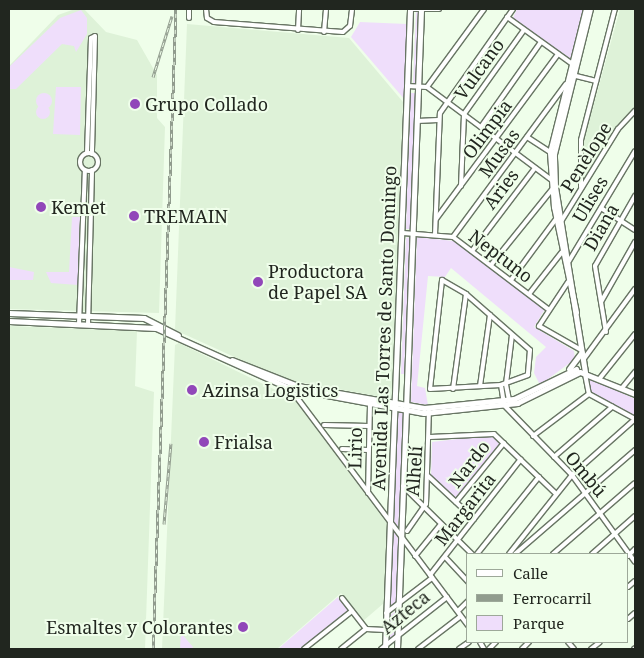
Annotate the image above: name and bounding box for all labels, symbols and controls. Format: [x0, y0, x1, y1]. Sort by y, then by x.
street label: Vulcano [450, 34, 508, 104]
place label: Grupo Collado [145, 93, 268, 115]
street label: Olimpia [458, 95, 516, 163]
marker: Grupo Collado [129, 98, 141, 110]
street label: Penèlope [556, 118, 616, 196]
street label: Musas [474, 125, 524, 181]
street label: Avenida Las Torres de Santo Domingo [368, 165, 400, 491]
street label: Aries [479, 165, 523, 213]
street label: Ulises [568, 172, 612, 226]
place label: Kemet [51, 196, 106, 218]
street label: Diana [579, 200, 623, 254]
marker: Kemet [35, 201, 47, 213]
place label: TREMAIN [144, 205, 228, 227]
marker: TREMAIN [128, 210, 140, 222]
street label: Neptuno [465, 225, 537, 287]
place label: Productora de Papel SA [268, 261, 367, 304]
marker: Productora de Papel SA [252, 276, 264, 288]
place label: Azinsa Logistics [202, 379, 338, 401]
marker: Azinsa Logistics [186, 384, 198, 396]
street label: Lirio [344, 427, 366, 469]
place label: Frialsa [214, 431, 273, 453]
marker: Frialsa [198, 436, 210, 448]
street label: Nardo [444, 436, 494, 492]
street label: Alhelí [401, 445, 427, 497]
street label: Ombú [561, 447, 611, 501]
street label: Margarita [430, 468, 500, 550]
legend [467, 553, 629, 643]
text: Calle [513, 563, 548, 583]
street label: Azteca [376, 586, 434, 638]
text: Ferrocarril [513, 588, 591, 608]
text: Parque [513, 613, 564, 633]
place label: Esmaltes y Colorantes [46, 616, 233, 638]
marker: Esmaltes y Colorantes [237, 621, 249, 633]

